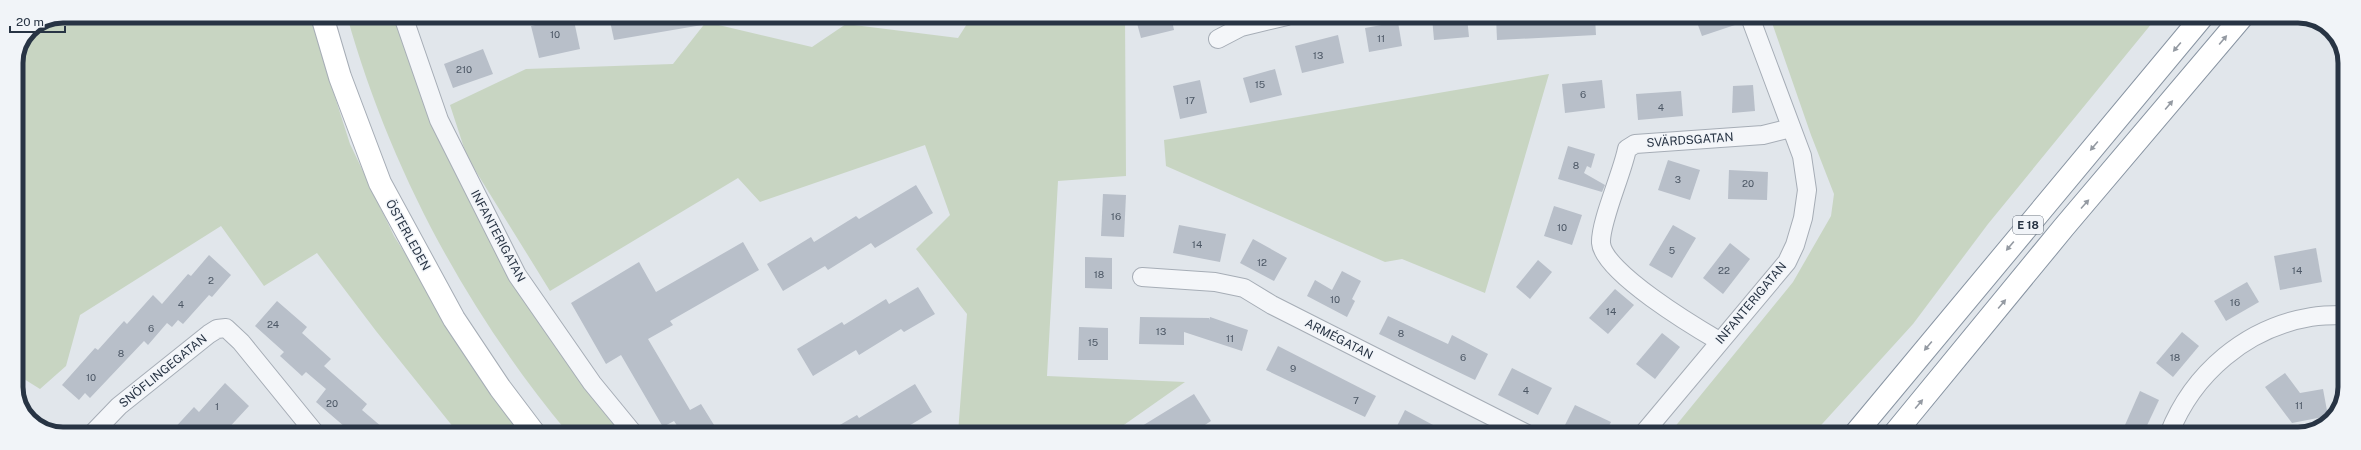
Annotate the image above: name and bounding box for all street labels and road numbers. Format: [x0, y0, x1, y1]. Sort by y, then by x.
street label: SVÄRDSGATAN [1646, 130, 1734, 150]
street label: INFANTERIGATAN [468, 187, 528, 285]
street label: ÖSTERLEDEN [383, 197, 433, 273]
road number: E 18 [2013, 216, 2043, 234]
street label: INFANTERIGATAN [1713, 259, 1789, 347]
street label: ARMÉGATAN [1303, 316, 1375, 362]
street label: SNÖFLINGEGATAN [116, 331, 210, 411]

